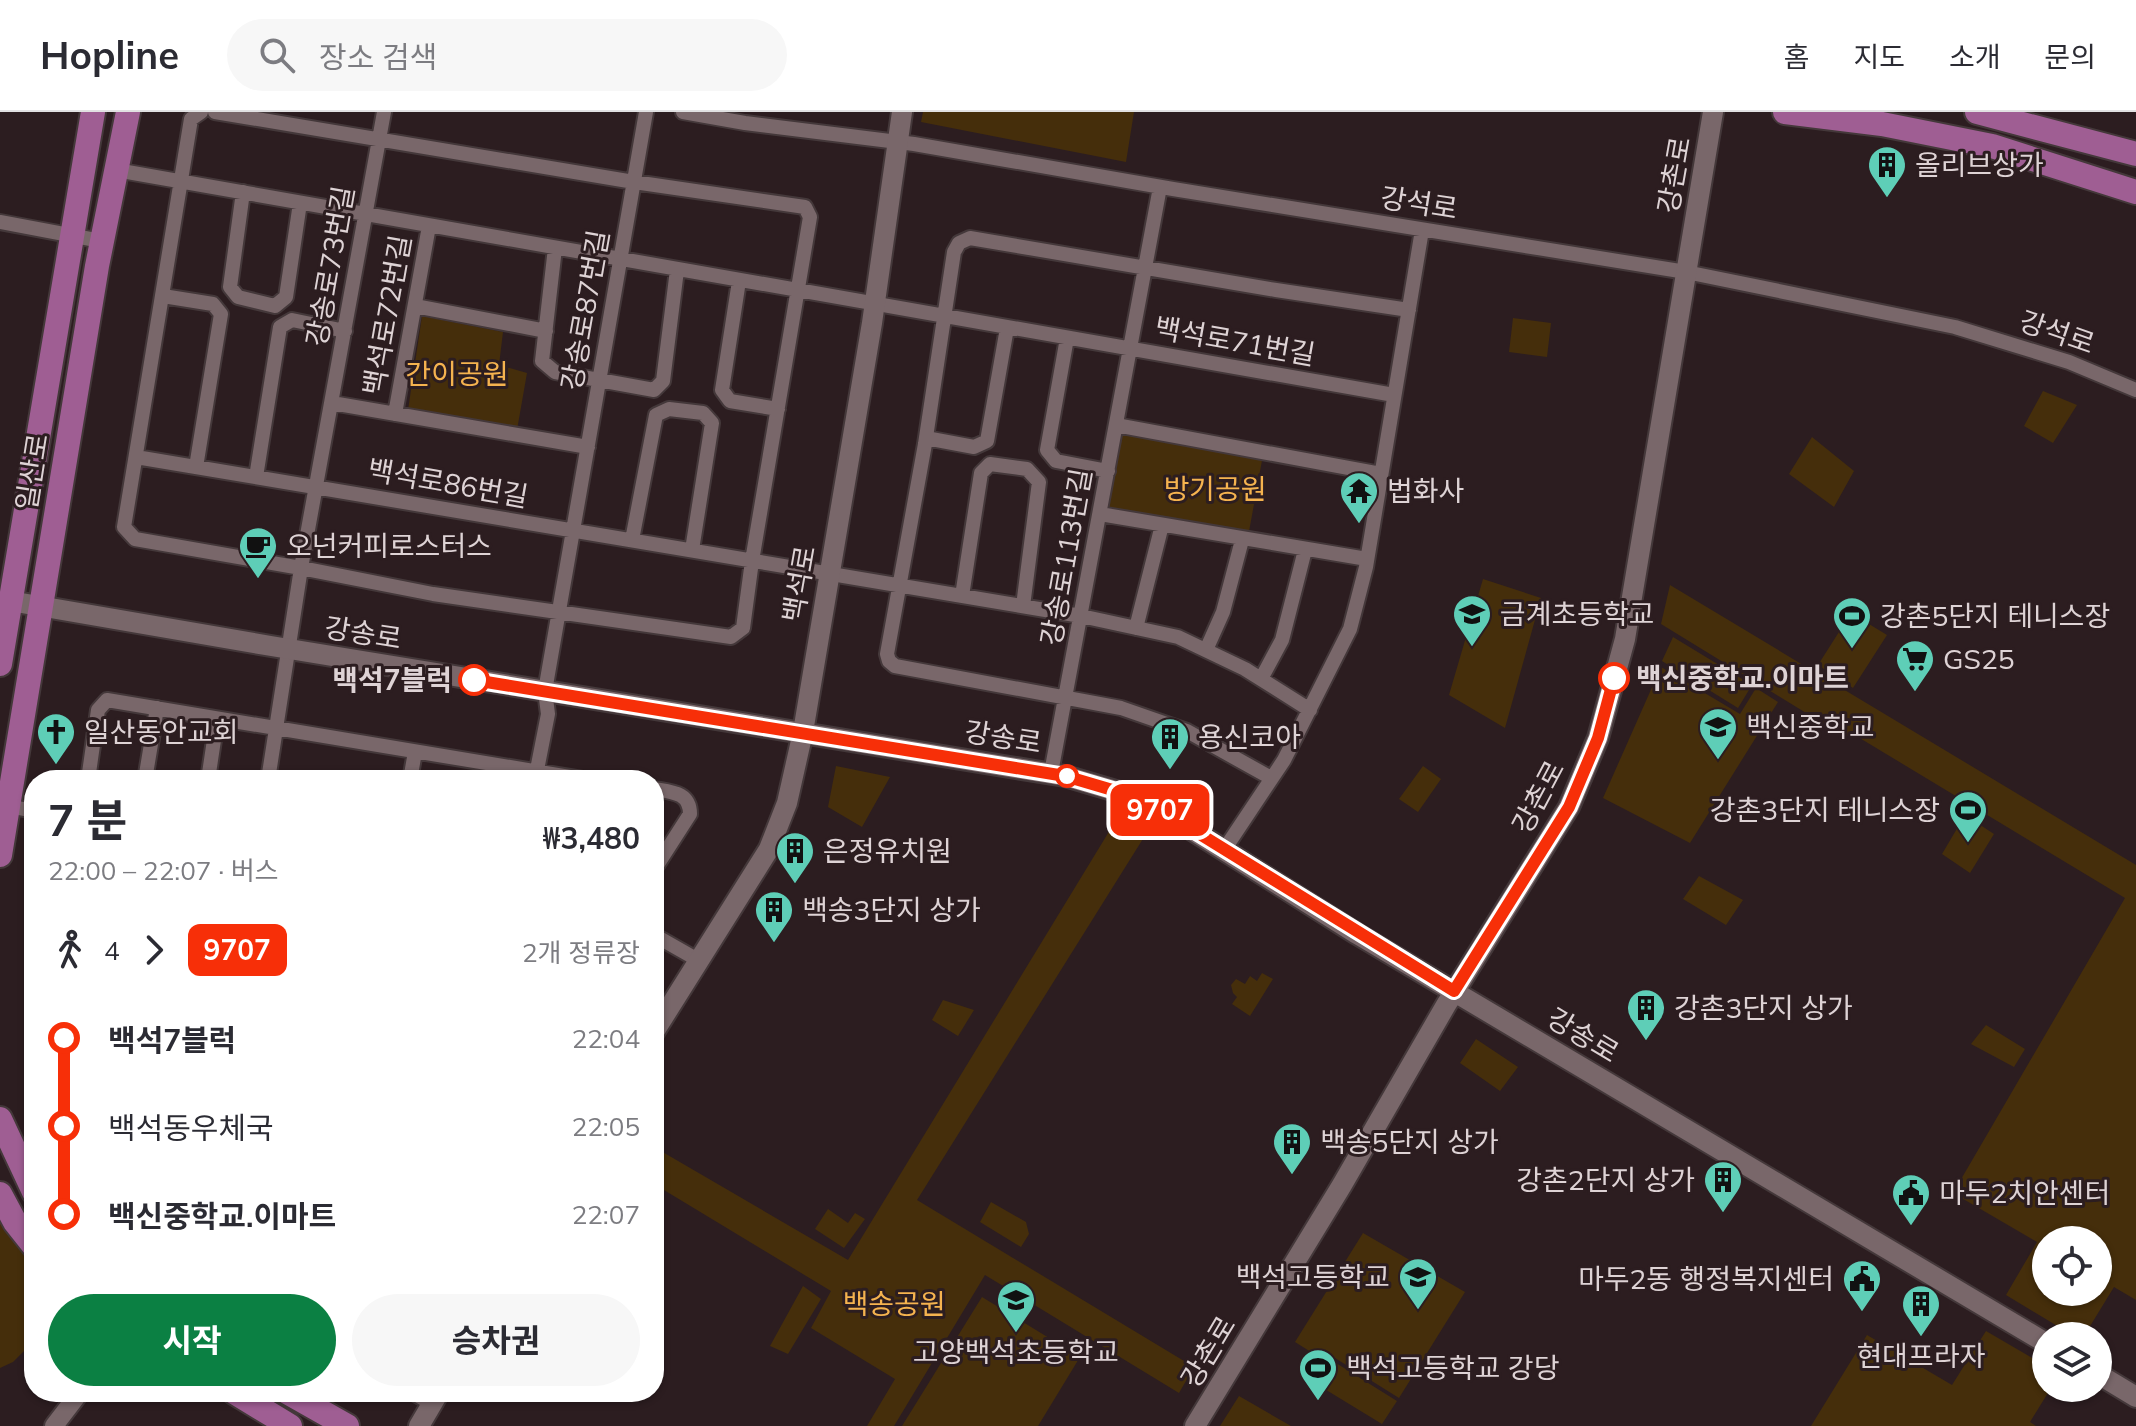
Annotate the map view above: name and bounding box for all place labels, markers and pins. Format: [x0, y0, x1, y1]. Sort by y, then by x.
building icon: 올리브상가 [1866, 144, 1908, 199]
place label: 올리브상가 [1915, 147, 2044, 182]
temple icon: 법화사 [1338, 470, 1380, 525]
place label: 법화사 [1387, 473, 1464, 508]
cafe icon: 오넌커피로스터스 [237, 525, 279, 580]
place label: 오넌커피로스터스 [286, 528, 492, 563]
school or university icon: 금계초등학교 [1451, 593, 1493, 648]
sports icon: 강촌5단지 테니스장 [1831, 595, 1873, 650]
place label: 금계초등학교 [1500, 596, 1655, 631]
place label: 강촌5단지 테니스장 [1880, 598, 2110, 633]
supermarket icon: GS25 [1894, 638, 1936, 693]
place label: GS25 [1943, 641, 2015, 676]
place label: 백신중학교.이마트 [1636, 660, 1849, 695]
place label: 백석7블럭 [332, 662, 452, 697]
marker: 백신중학교.이마트 [1599, 663, 1629, 693]
marker: 백석7블럭 [459, 665, 489, 695]
school or university icon: 백신중학교 [1697, 706, 1739, 761]
place label: 백신중학교 [1746, 709, 1875, 744]
church icon: 일산동안교회 [35, 711, 77, 766]
place label: 일산동안교회 [84, 714, 239, 749]
building icon: 용신코아 [1149, 716, 1191, 771]
place label: 용신코아 [1198, 719, 1301, 754]
unlabelled marker [1056, 765, 1078, 787]
sports icon: 강촌3단지 테니스장 [1947, 789, 1989, 844]
place label: 강촌3단지 테니스장 [1710, 792, 1940, 827]
building icon: 은정유치원 [774, 830, 816, 885]
place label: 은정유치원 [823, 833, 952, 868]
building icon: 백송3단지 상가 [753, 889, 795, 944]
place label: 백송3단지 상가 [802, 892, 981, 927]
building icon: 강촌3단지 상가 [1625, 987, 1667, 1042]
place label: 강촌3단지 상가 [1674, 990, 1853, 1025]
building icon: 백송5단지 상가 [1271, 1121, 1313, 1176]
place label: 백송5단지 상가 [1320, 1124, 1499, 1159]
building icon: 강촌2단지 상가 [1702, 1159, 1744, 1214]
place label: 강촌2단지 상가 [1516, 1162, 1695, 1197]
public building icon: 마두2치안센터 [1890, 1172, 1932, 1227]
place label: 마두2치안센터 [1939, 1175, 2110, 1210]
school or university icon: 백석고등학교 [1397, 1256, 1439, 1311]
public building icon: 마두2동 행정복지센터 [1841, 1258, 1883, 1313]
place label: 백석고등학교 [1235, 1259, 1390, 1294]
place label: 마두2동 행정복지센터 [1578, 1261, 1834, 1296]
school or university icon: 고양백석초등학교 [995, 1279, 1037, 1334]
building icon: 현대프라자 [1900, 1283, 1942, 1338]
place label: 고양백석초등학교 [913, 1334, 1119, 1369]
place label: 현대프라자 [1857, 1338, 1985, 1373]
sports icon: 백석고등학교 강당 [1297, 1347, 1339, 1402]
place label: 백석고등학교 강당 [1346, 1350, 1559, 1385]

